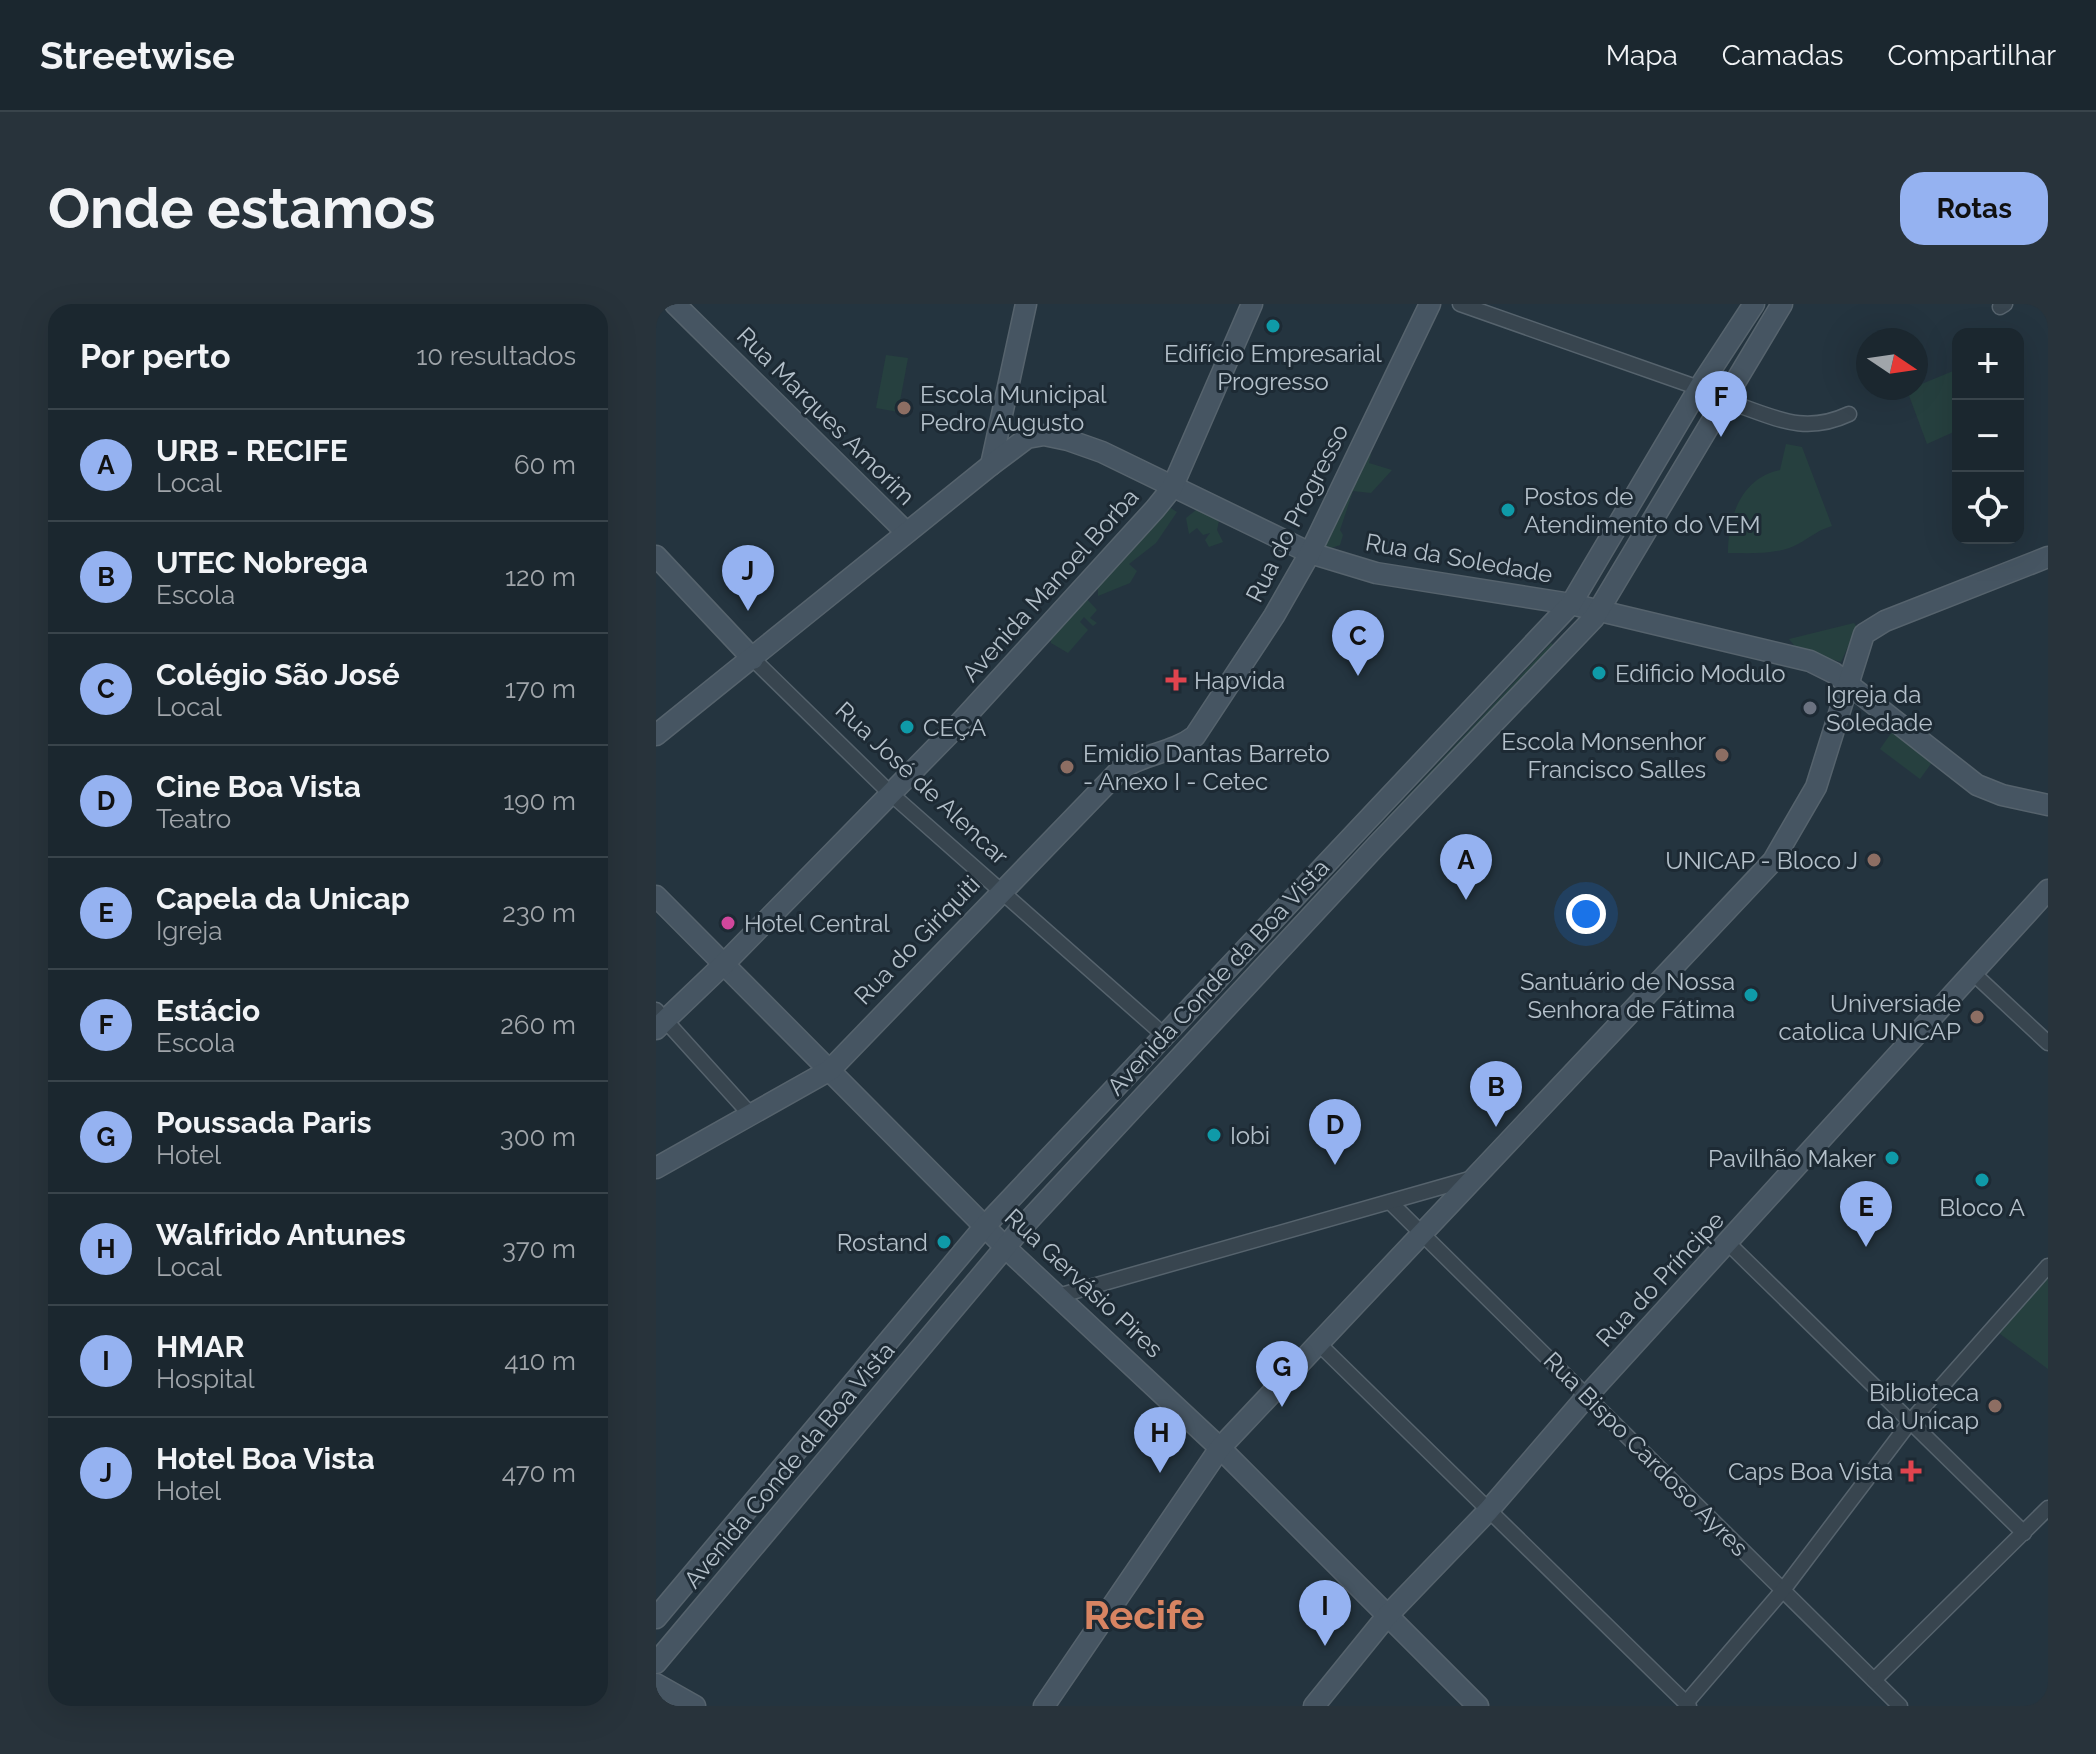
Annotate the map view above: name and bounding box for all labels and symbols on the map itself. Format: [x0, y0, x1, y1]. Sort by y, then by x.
marker: Edifício Empresarial Progresso [1264, 317, 1282, 335]
street label: Rua Marques Amorim [731, 321, 921, 511]
north arrow [1856, 328, 1928, 400]
place label: Edifício Empresarial Progresso [1164, 339, 1382, 396]
pin: F [1695, 371, 1747, 437]
place label: Escola Municipal Pedro Augusto [920, 380, 1107, 437]
marker: Escola Municipal Pedro Augusto [895, 399, 913, 417]
street label: Rua do Progresso [1240, 419, 1354, 607]
street label: Avenida Manoel Borba [956, 482, 1144, 688]
place label: Postos de Atendimento do VEM [1524, 482, 1761, 539]
marker: Postos de Atendimento do VEM [1499, 501, 1517, 519]
street label: Rua da Soledade [1363, 527, 1555, 589]
pin: J [722, 545, 774, 611]
pin: C [1332, 610, 1384, 676]
place label: Edificio Modulo [1615, 659, 1785, 688]
marker: Edificio Modulo [1590, 664, 1608, 682]
place label: Hapvida [1194, 666, 1285, 695]
marker: Hapvida [1165, 669, 1187, 691]
place label: Igreja da Soledade [1826, 680, 1933, 737]
street label: Rua José de Alencar [830, 695, 1015, 871]
marker: Igreja da Soledade [1801, 699, 1819, 717]
place label: CEÇA [923, 713, 986, 742]
marker: CEÇA [898, 718, 916, 736]
place label: Escola Monsenhor Francisco Salles [1501, 727, 1707, 784]
place label: Emidio Dantas Barreto - Anexo I - Cetec [1083, 739, 1330, 796]
marker: Escola Monsenhor Francisco Salles [1713, 746, 1731, 764]
marker: Emidio Dantas Barreto - Anexo I - Cetec [1058, 758, 1076, 776]
pin: A [1440, 834, 1492, 900]
place label: UNICAP - Bloco J [1665, 846, 1858, 875]
marker: UNICAP - Bloco J [1865, 851, 1883, 869]
street label: Avenida Conde da Boa Vista [1101, 853, 1335, 1101]
street label: Rua do Giriquiti [848, 870, 986, 1010]
your location [1566, 894, 1606, 934]
place label: Hotel Central [744, 909, 890, 938]
marker: Hotel Central [719, 914, 737, 932]
place label: Santuário de Nossa Senhora de Fátima [1520, 967, 1735, 1024]
marker: Santuário de Nossa Senhora de Fátima [1742, 986, 1760, 1004]
place label: Universiade catolica UNICAP [1779, 989, 1961, 1046]
marker: Universiade catolica UNICAP [1968, 1008, 1986, 1026]
pin: B [1470, 1061, 1522, 1127]
pin: D [1309, 1099, 1361, 1165]
place label: Iobi [1230, 1121, 1270, 1150]
marker: Iobi [1205, 1126, 1223, 1144]
place label: Pavilhão Maker [1708, 1144, 1877, 1173]
marker: Pavilhão Maker [1883, 1149, 1901, 1167]
marker: Bloco A [1973, 1171, 1991, 1189]
pin: E [1840, 1181, 1892, 1247]
place label: Bloco A [1939, 1193, 2025, 1222]
street label: Rua Gervásio Pires [999, 1202, 1169, 1364]
street label: Rua do Príncipe [1590, 1205, 1730, 1353]
place label: Rostand [837, 1228, 928, 1257]
marker: Rostand [935, 1233, 953, 1251]
street label: Avenida Conde da Boa Vista [678, 1336, 900, 1594]
pin: G [1256, 1341, 1308, 1407]
street label: Rua Bispo Cardoso Ayres [1538, 1346, 1754, 1562]
place label: Biblioteca da Unicap [1867, 1378, 1979, 1435]
marker: Biblioteca da Unicap [1986, 1397, 2004, 1415]
pin: H [1134, 1407, 1186, 1473]
place label: Caps Boa Vista [1728, 1457, 1893, 1486]
marker: Caps Boa Vista [1900, 1460, 1922, 1482]
pin: I [1299, 1580, 1351, 1646]
district label: Recife [1083, 1591, 1205, 1638]

